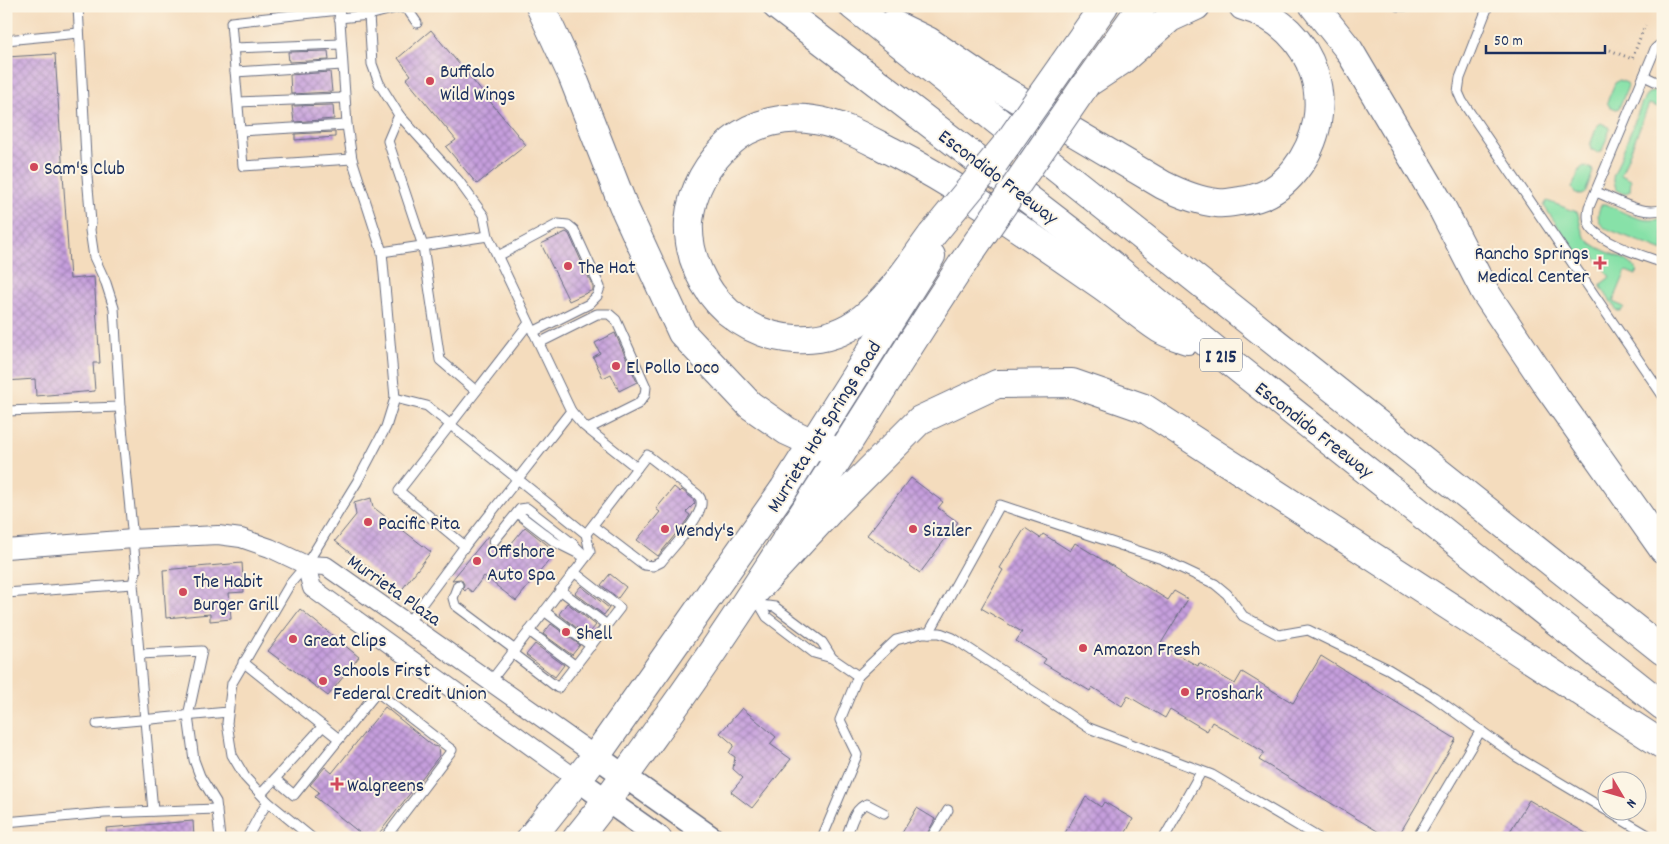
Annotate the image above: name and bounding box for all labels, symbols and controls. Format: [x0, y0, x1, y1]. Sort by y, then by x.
scale bar [1486, 22, 1605, 54]
text: 50 m [1494, 31, 1523, 53]
place label: Buffalo Wild Wings [440, 59, 515, 110]
marker: Buffalo Wild Wings [424, 75, 436, 87]
street label: Escondido Freeway [931, 124, 1064, 233]
place label: Sam's Club [44, 156, 125, 184]
marker: Sam's Club [28, 161, 40, 173]
place label: Rancho Springs Medical Center [1474, 241, 1590, 292]
place label: The Hat [578, 255, 636, 283]
marker: Rancho Springs Medical Center [1593, 256, 1607, 270]
marker: The Hat [562, 260, 574, 272]
street label: Murrieta Hot Springs Road [761, 336, 890, 519]
road number: I 215 [1200, 338, 1242, 372]
place label: El Pollo Loco [626, 355, 720, 383]
marker: El Pollo Loco [610, 360, 622, 372]
street label: Escondido Freeway [1248, 376, 1379, 487]
place label: Pacific Pita [378, 511, 460, 539]
marker: Pacific Pita [362, 516, 374, 528]
place label: Wendy's [675, 518, 734, 546]
place label: Sizzler [923, 518, 972, 546]
marker: Wendy's [659, 523, 671, 535]
marker: Sizzler [907, 523, 919, 535]
place label: Offshore Auto Spa [487, 539, 555, 590]
street label: Murrieta Plaza [341, 549, 447, 635]
marker: Offshore Auto Spa [471, 555, 483, 567]
place label: The Habit Burger Grill [193, 569, 279, 620]
marker: The Habit Burger Grill [177, 586, 189, 598]
place label: Shell [576, 621, 613, 649]
marker: Shell [560, 626, 572, 638]
place label: Great Clips [303, 628, 387, 656]
marker: Great Clips [287, 633, 299, 645]
place label: Amazon Fresh [1093, 637, 1200, 665]
marker: Amazon Fresh [1077, 642, 1089, 654]
place label: Schools First Federal Credit Union [333, 658, 487, 709]
marker: Schools First Federal Credit Union [317, 675, 329, 687]
place label: Proshark [1195, 681, 1263, 709]
marker: Proshark [1179, 686, 1191, 698]
north arrow [1596, 772, 1646, 822]
place label: Walgreens [347, 773, 424, 801]
marker: Walgreens [331, 778, 343, 790]
text: N [1621, 794, 1641, 812]

